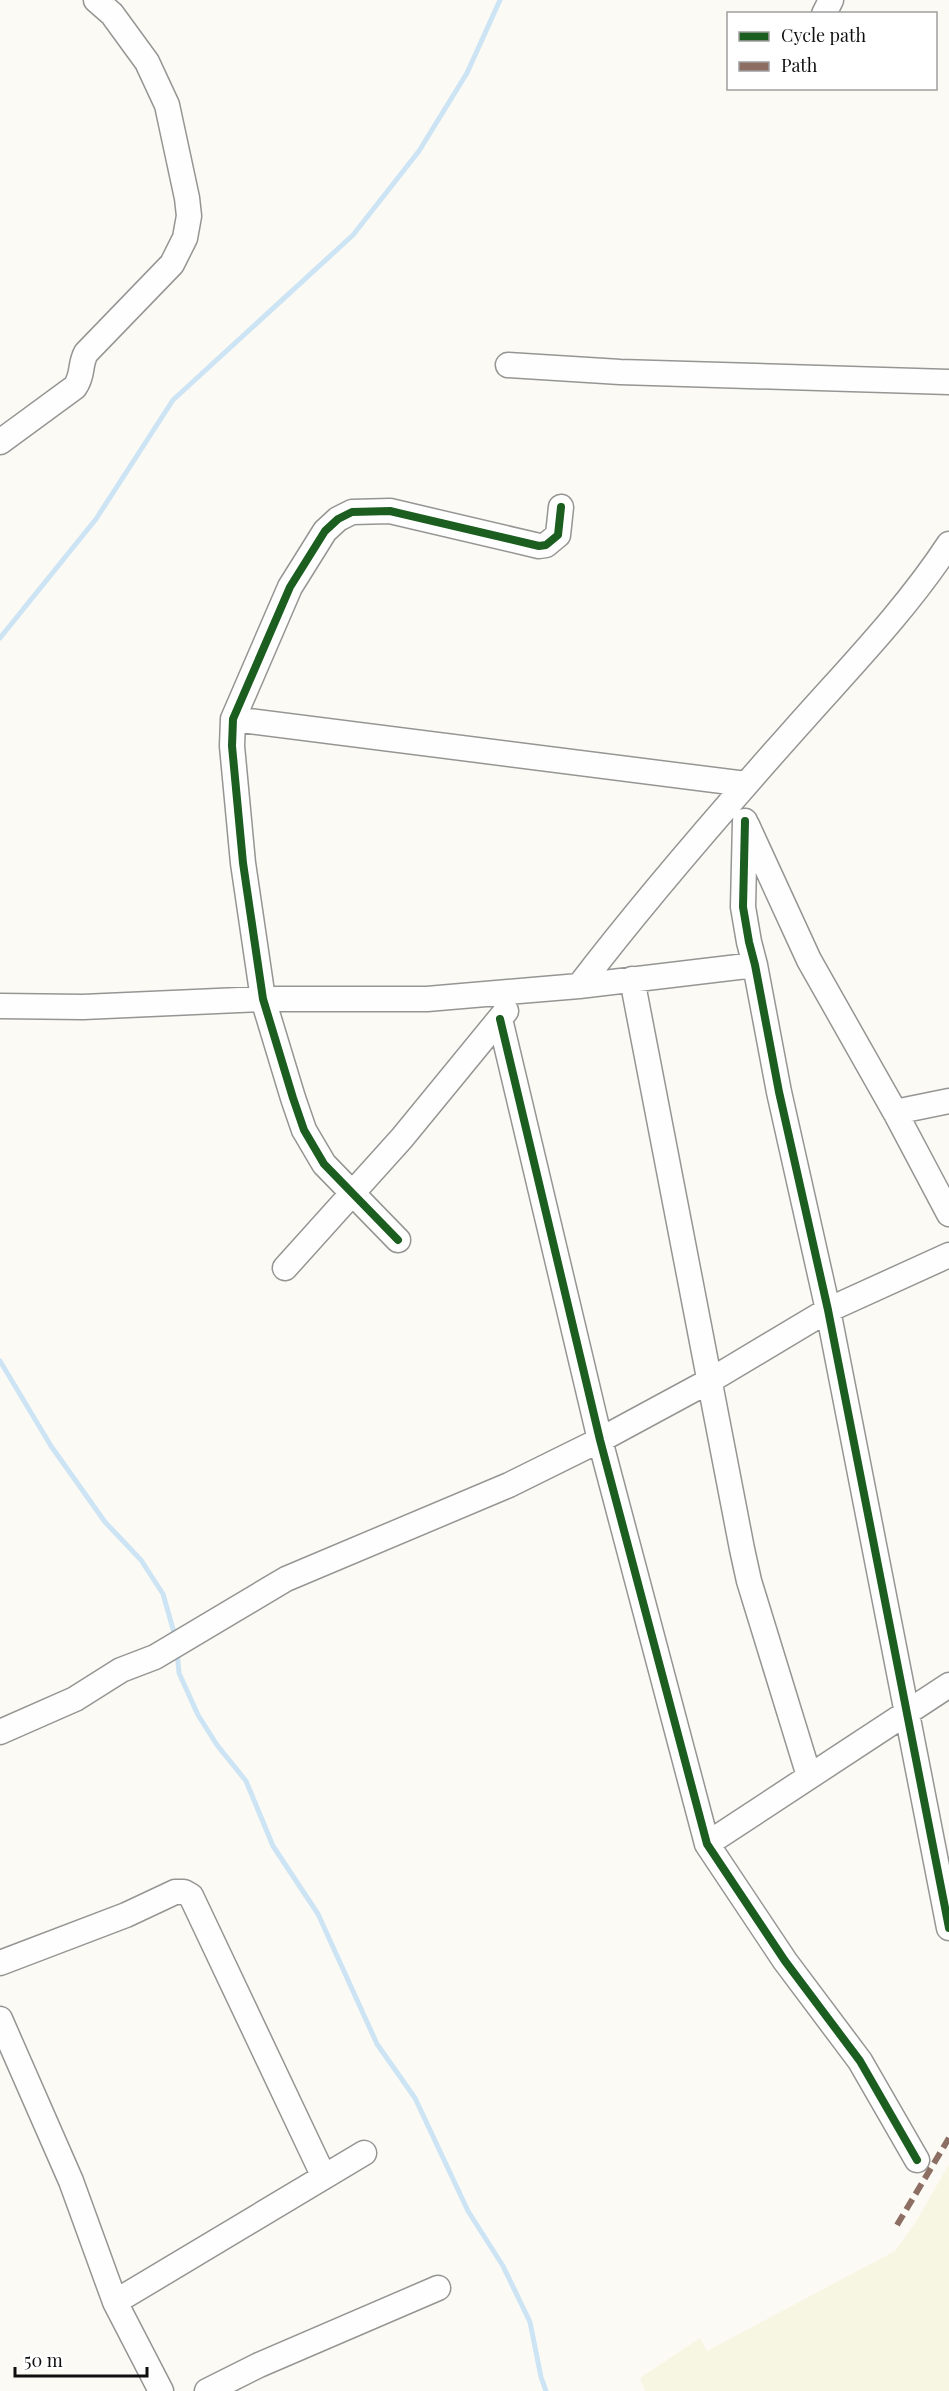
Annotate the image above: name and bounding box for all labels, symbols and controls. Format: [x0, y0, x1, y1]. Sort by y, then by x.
legend [727, 12, 937, 90]
text: Cycle path [781, 23, 866, 47]
text: Path [781, 53, 818, 77]
scale bar [15, 2340, 147, 2378]
text: 50 m [24, 2348, 63, 2372]

